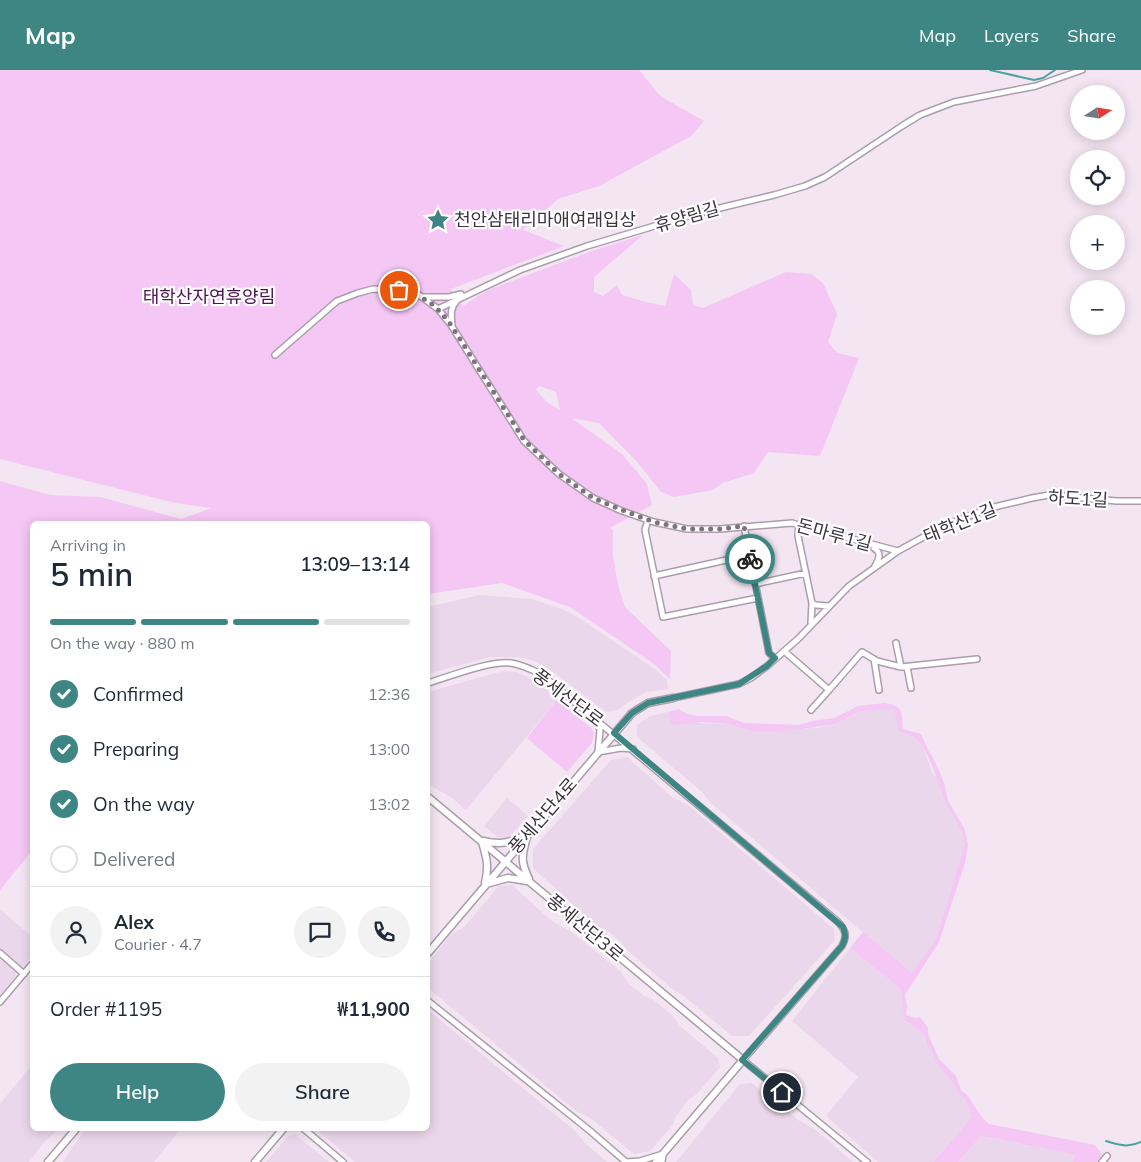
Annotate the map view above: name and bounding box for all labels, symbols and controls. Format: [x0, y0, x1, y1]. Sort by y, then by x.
text: Map [25, 20, 76, 50]
text: Map [919, 24, 956, 47]
text: Layers [984, 24, 1039, 47]
text: Share [1067, 24, 1116, 47]
north arrow [1070, 85, 1125, 140]
map controls [1070, 85, 1125, 335]
button: locate [1070, 150, 1125, 205]
street label: 휴양림길 [652, 196, 722, 237]
place icon: 천안삼태리마애여래입상 [425, 207, 451, 233]
place label: 천안삼태리마애여래입상 [454, 208, 636, 231]
button: + [1070, 215, 1125, 270]
pin [378, 269, 420, 311]
icon: bag [385, 276, 413, 304]
button: − [1070, 280, 1125, 335]
park label: 태학산자연휴양림 [143, 285, 275, 308]
street label: 하도1길 [1047, 485, 1109, 512]
street label: 태학산1길 [920, 497, 1000, 548]
street label: 돈마루1길 [794, 513, 874, 556]
courier [725, 534, 775, 584]
text: Arriving in [50, 535, 126, 555]
icon: bike [736, 545, 764, 573]
text: 13:09–13:14 [300, 552, 410, 576]
text: 5 min [50, 554, 133, 594]
text: On the way · 880 m [50, 633, 195, 653]
street label: 풍세산단로 [528, 663, 608, 732]
icon: check [50, 680, 78, 708]
text: Confirmed [93, 682, 184, 706]
text: 12:36 [368, 684, 410, 704]
icon: check [50, 735, 78, 763]
text: Preparing [93, 737, 179, 761]
text: 13:00 [368, 739, 410, 759]
street label: 풍세산단4로 [503, 773, 582, 859]
icon: check [50, 790, 78, 818]
text: On the way [93, 792, 195, 816]
text: 13:02 [368, 794, 410, 814]
text: Delivered [93, 847, 175, 871]
street label: 풍세산단3로 [542, 889, 629, 967]
button: person [50, 906, 102, 958]
button: chat [294, 906, 346, 958]
button: phone [358, 906, 410, 958]
text: Alex [114, 910, 154, 934]
text: Courier · 4.7 [114, 934, 202, 954]
text: Order #1195 [50, 997, 162, 1021]
text: ₩11,900 [337, 997, 410, 1021]
button: Help [50, 1063, 225, 1121]
button: Share [235, 1063, 410, 1121]
pin [761, 1071, 803, 1113]
icon: home [768, 1078, 796, 1106]

